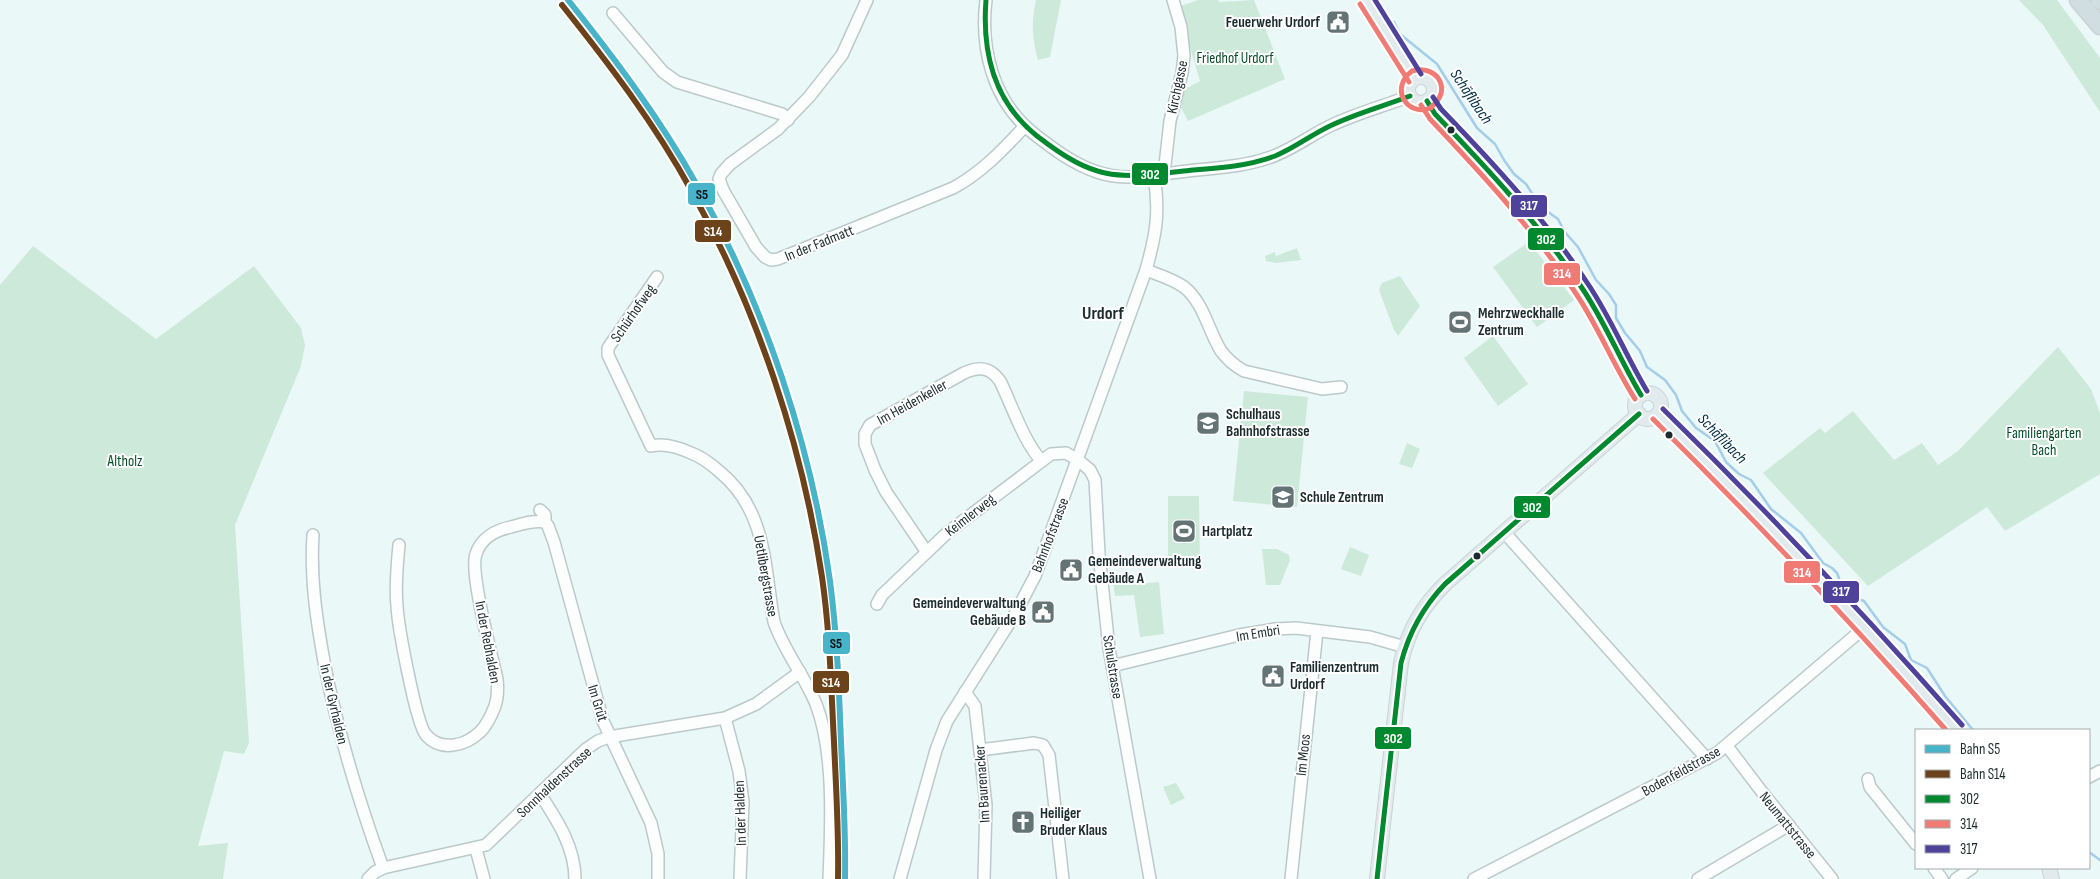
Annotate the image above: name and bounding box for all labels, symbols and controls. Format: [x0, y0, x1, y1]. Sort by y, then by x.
public building icon: Feuerwehr Urdorf [1325, 9, 1351, 35]
place label: Feuerwehr Urdorf [1226, 13, 1320, 32]
park label: Friedhof Urdorf [1196, 49, 1274, 68]
street label: Kirchgasse [1163, 59, 1192, 116]
water label: Schäflibach [1445, 66, 1496, 128]
unlabelled marker [1446, 125, 1456, 135]
line badge: 302 [1131, 162, 1169, 186]
text: 302 [1140, 166, 1160, 183]
line badge: S5 [687, 182, 716, 206]
text: S5 [696, 186, 708, 203]
line badge: 317 [1510, 194, 1548, 218]
text: 317 [1520, 197, 1539, 214]
line badge: S14 [694, 219, 732, 243]
street label: In der Fadmatt [782, 221, 857, 266]
text: S14 [704, 223, 723, 240]
line badge: 302 [1527, 227, 1565, 251]
text: 302 [1536, 231, 1556, 248]
line badge: 314 [1543, 262, 1581, 286]
text: 314 [1553, 265, 1572, 282]
street label: Schürhofweg [606, 281, 660, 346]
district label: Urdorf [1082, 303, 1124, 324]
place label: Mehrzweckhalle Zentrum [1478, 304, 1564, 340]
sports icon: Mehrzweckhalle Zentrum [1447, 309, 1473, 335]
street label: Im Heidenkeller [874, 375, 951, 430]
place label: Schulhaus Bahnhofstrasse [1226, 405, 1310, 441]
school or university icon: Schulhaus Bahnhofstrasse [1195, 410, 1221, 436]
water label: Schäflibach [1693, 410, 1751, 468]
park label: Familiengarten Bach [2007, 424, 2081, 460]
unlabelled marker [1664, 430, 1674, 440]
park label: Altholz [107, 452, 143, 471]
school or university icon: Schule Zentrum [1270, 484, 1296, 510]
place label: Schule Zentrum [1300, 488, 1384, 507]
street label: Keimlerweg [941, 490, 999, 541]
street label: Bahnhofstrasse [1027, 495, 1073, 575]
line badge: 302 [1513, 495, 1551, 519]
text: 302 [1522, 499, 1542, 516]
sports icon: Hartplatz [1171, 518, 1197, 544]
place label: Hartplatz [1202, 522, 1253, 541]
street label: Uetlibergstrasse [749, 534, 782, 618]
unlabelled marker [1472, 551, 1482, 561]
place label: Gemeindeverwaltung Gebäude A [1088, 552, 1202, 588]
public building icon: Gemeindeverwaltung Gebäude A [1058, 557, 1084, 583]
line badge: 314 [1783, 560, 1821, 584]
text: 314 [1793, 564, 1812, 581]
line badge: 317 [1822, 580, 1860, 604]
text: 317 [1832, 583, 1851, 600]
place label: Gemeindeverwaltung Gebäude B [913, 594, 1027, 630]
street label: In der Rebhalden [470, 599, 505, 685]
public building icon: Gemeindeverwaltung Gebäude B [1030, 599, 1056, 625]
street label: Im Embri [1235, 621, 1282, 646]
line badge: S5 [822, 631, 851, 655]
street label: Schulstrasse [1098, 634, 1127, 700]
text: S5 [830, 635, 842, 652]
place label: Familienzentrum Urdorf [1290, 658, 1379, 694]
street label: In der Gyrhalden [315, 662, 352, 746]
public building icon: Familienzentrum Urdorf [1260, 663, 1286, 689]
line badge: S14 [812, 670, 850, 694]
text: S14 [822, 674, 841, 691]
street label: Im Grüt [583, 682, 612, 724]
line badge: 302 [1374, 726, 1412, 750]
legend [1915, 729, 2090, 869]
text: 302 [1383, 730, 1403, 747]
street label: Im Moos [1292, 733, 1315, 777]
text: Bahn S5 [1960, 740, 2000, 759]
street label: Bodenfeldstrasse [1639, 742, 1724, 801]
street label: Sonnhaldenstrasse [513, 743, 596, 822]
street label: Im Baurenacker [970, 744, 995, 824]
text: Bahn S14 [1960, 765, 2006, 784]
street label: In der Halden [730, 780, 751, 846]
street label: Neumattstrasse [1755, 788, 1820, 863]
text: 302 [1960, 790, 1979, 809]
place label: Heiliger Bruder Klaus [1040, 804, 1107, 840]
church icon: Heiliger Bruder Klaus [1010, 809, 1036, 835]
text: 314 [1960, 815, 1978, 834]
text: 317 [1960, 840, 1978, 859]

